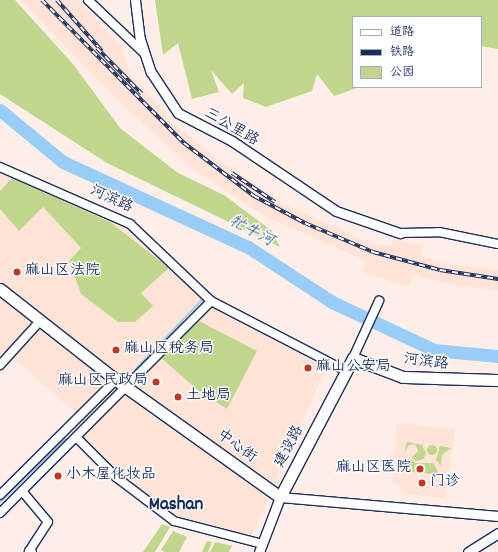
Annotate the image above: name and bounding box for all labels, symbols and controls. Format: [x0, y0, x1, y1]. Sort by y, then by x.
legend [352, 16, 482, 88]
text: 道路 [390, 24, 414, 41]
text: 铁路 [390, 44, 414, 61]
text: 公园 [390, 64, 414, 81]
street label: 三公里路 [201, 105, 261, 151]
street label: 河滨路 [87, 182, 135, 218]
water label: 牤牛河 [225, 212, 277, 252]
place label: 麻山区法院 [25, 263, 100, 281]
marker: 麻山区法院 [12, 267, 22, 277]
place label: 麻山区税务局 [124, 341, 214, 359]
marker: 麻山区税务局 [111, 345, 121, 355]
street label: 河滨路 [403, 351, 449, 375]
place label: 麻山公安局 [316, 359, 391, 377]
marker: 麻山公安局 [303, 363, 313, 373]
place label: 麻山区民政局 [58, 373, 148, 391]
marker: 麻山区民政局 [151, 377, 161, 387]
place label: 土地局 [186, 388, 231, 406]
marker: 土地局 [173, 392, 183, 402]
street label: 建设路 [271, 423, 309, 471]
street label: 中心街 [213, 426, 259, 468]
place label: 麻山区医院 [336, 460, 411, 478]
marker: 麻山区医院 [414, 463, 426, 475]
place label: 小木屋化妆品 [66, 467, 156, 485]
marker: 小木屋化妆品 [53, 471, 63, 481]
place label: 门诊 [430, 474, 460, 492]
marker: 门诊 [417, 478, 427, 488]
district label: Mashan [149, 495, 203, 517]

